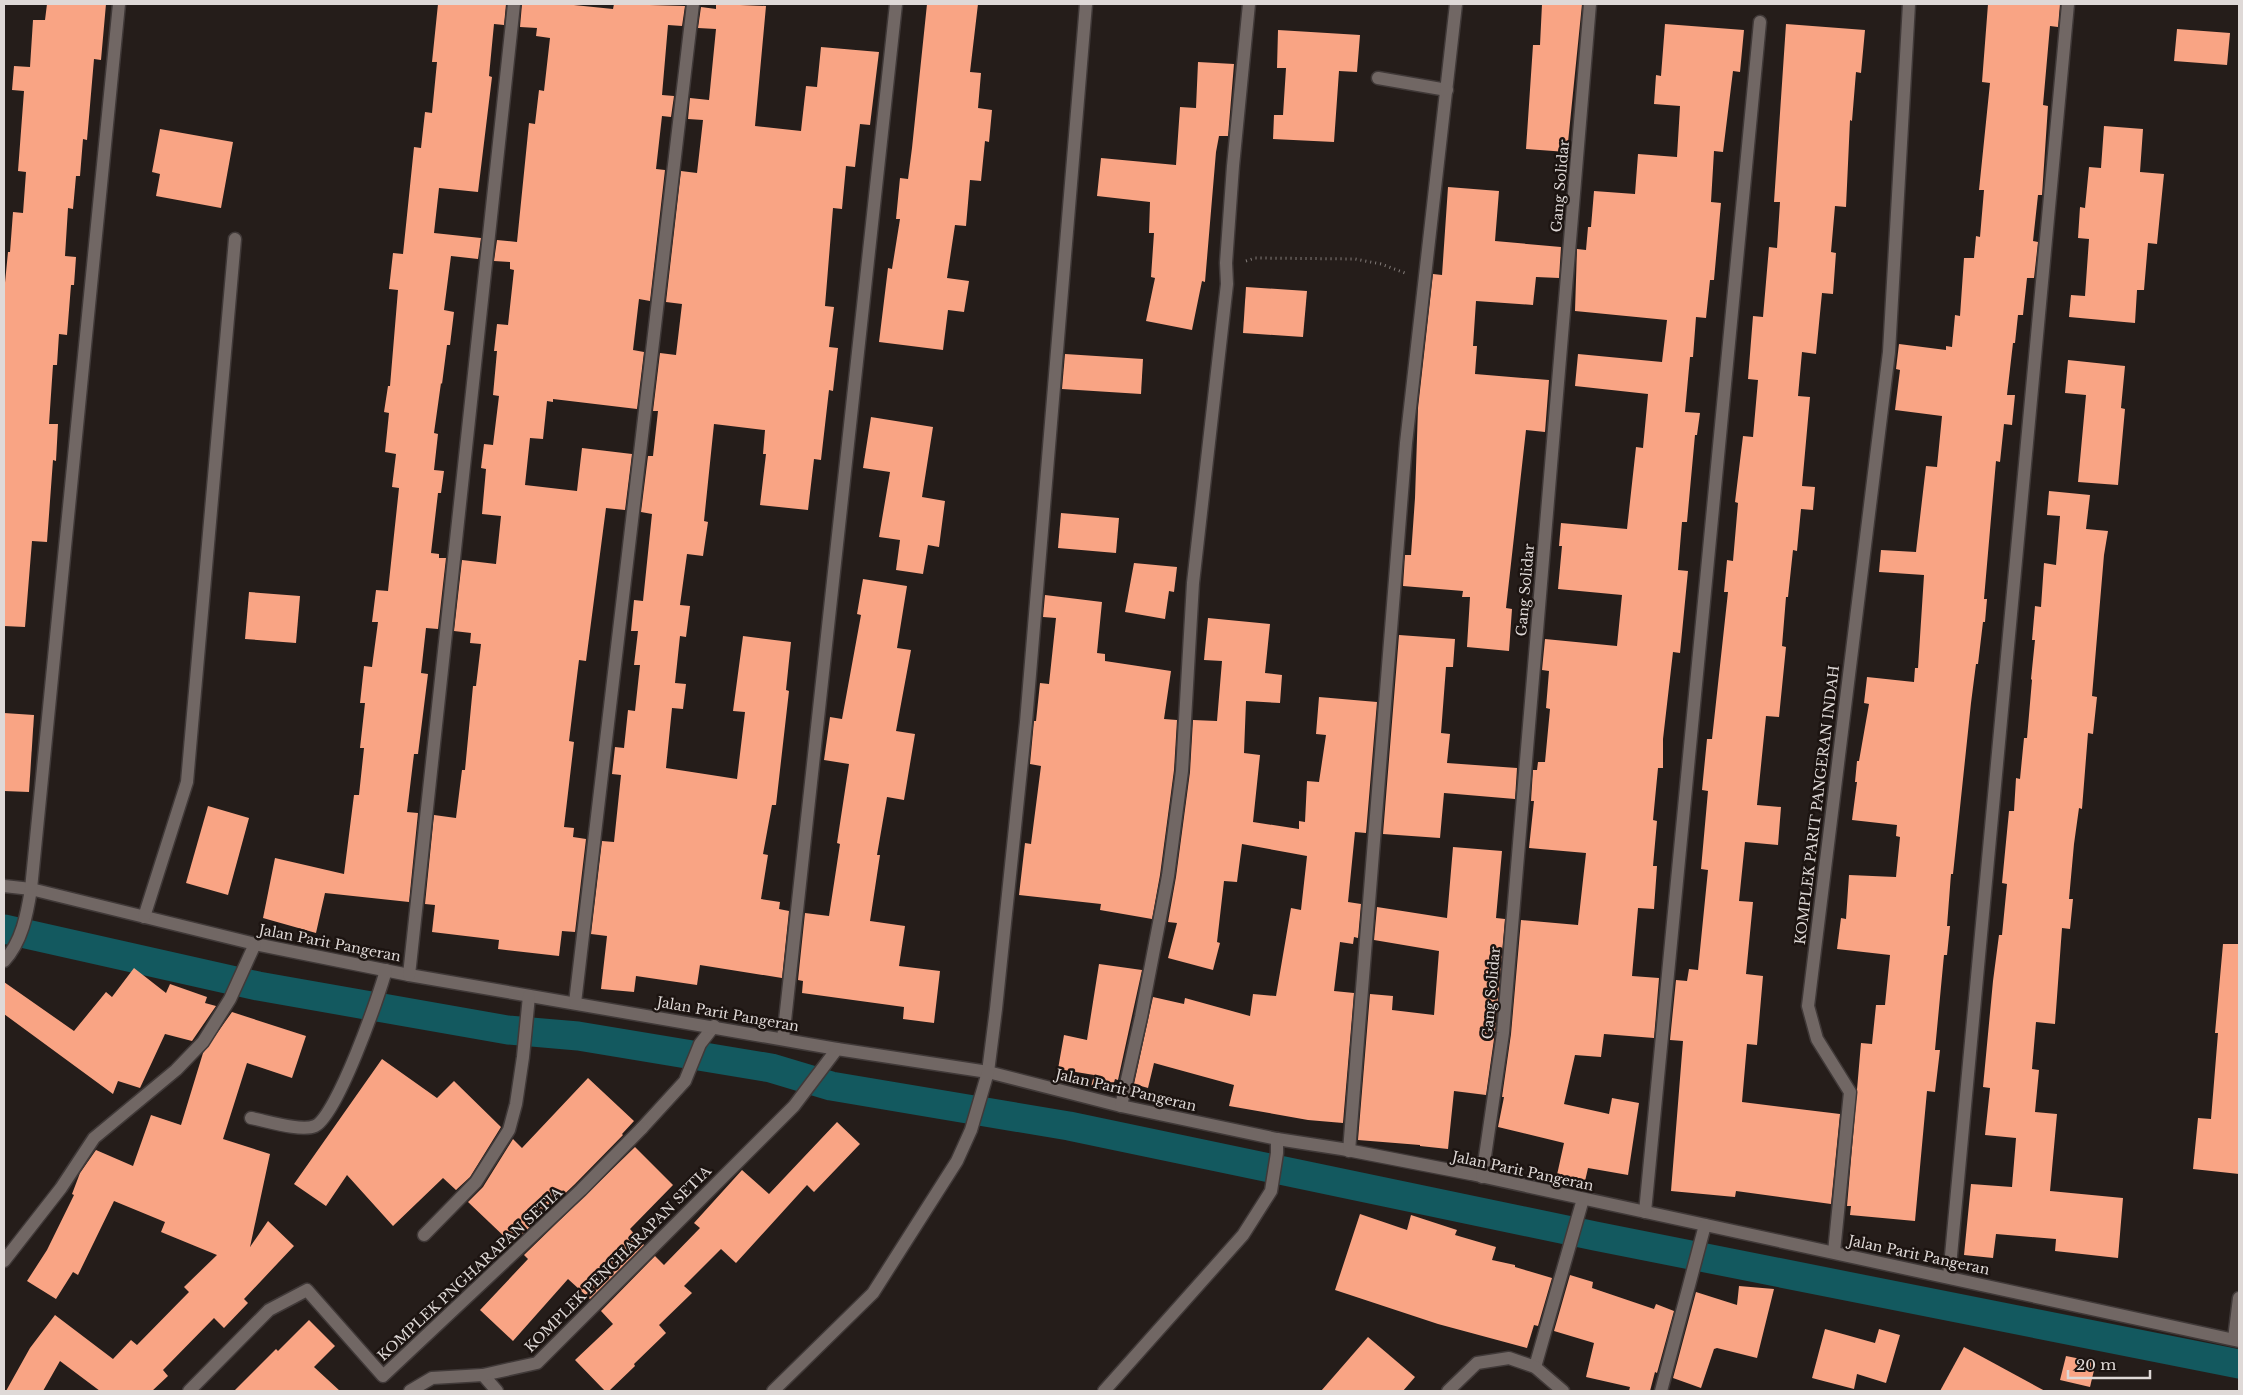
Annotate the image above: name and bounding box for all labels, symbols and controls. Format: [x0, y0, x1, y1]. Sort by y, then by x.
street label: Gang Solidar [1547, 138, 1573, 233]
street label: Gang Solidar [1512, 542, 1538, 637]
street label: KOMPLEK PARIT PANGERAN INDAH [1791, 664, 1843, 946]
street label: Jalan Parit Pangeran [256, 920, 403, 966]
street label: Gang Solidar [1478, 945, 1504, 1040]
street label: Jalan Parit Pangeran [654, 992, 801, 1035]
street label: Jalan Parit Pangeran [1052, 1065, 1199, 1115]
street label: Jalan Parit Pangeran [1449, 1147, 1596, 1195]
street label: KOMPLEK PENGHARAPAN SETIA [521, 1162, 715, 1356]
street label: KOMPLEK PNGHARAPAN SETIA [374, 1183, 566, 1365]
street label: Jalan Parit Pangeran [1845, 1231, 1992, 1279]
scale bar [2068, 1348, 2150, 1380]
text: 20 m [2076, 1355, 2116, 1374]

